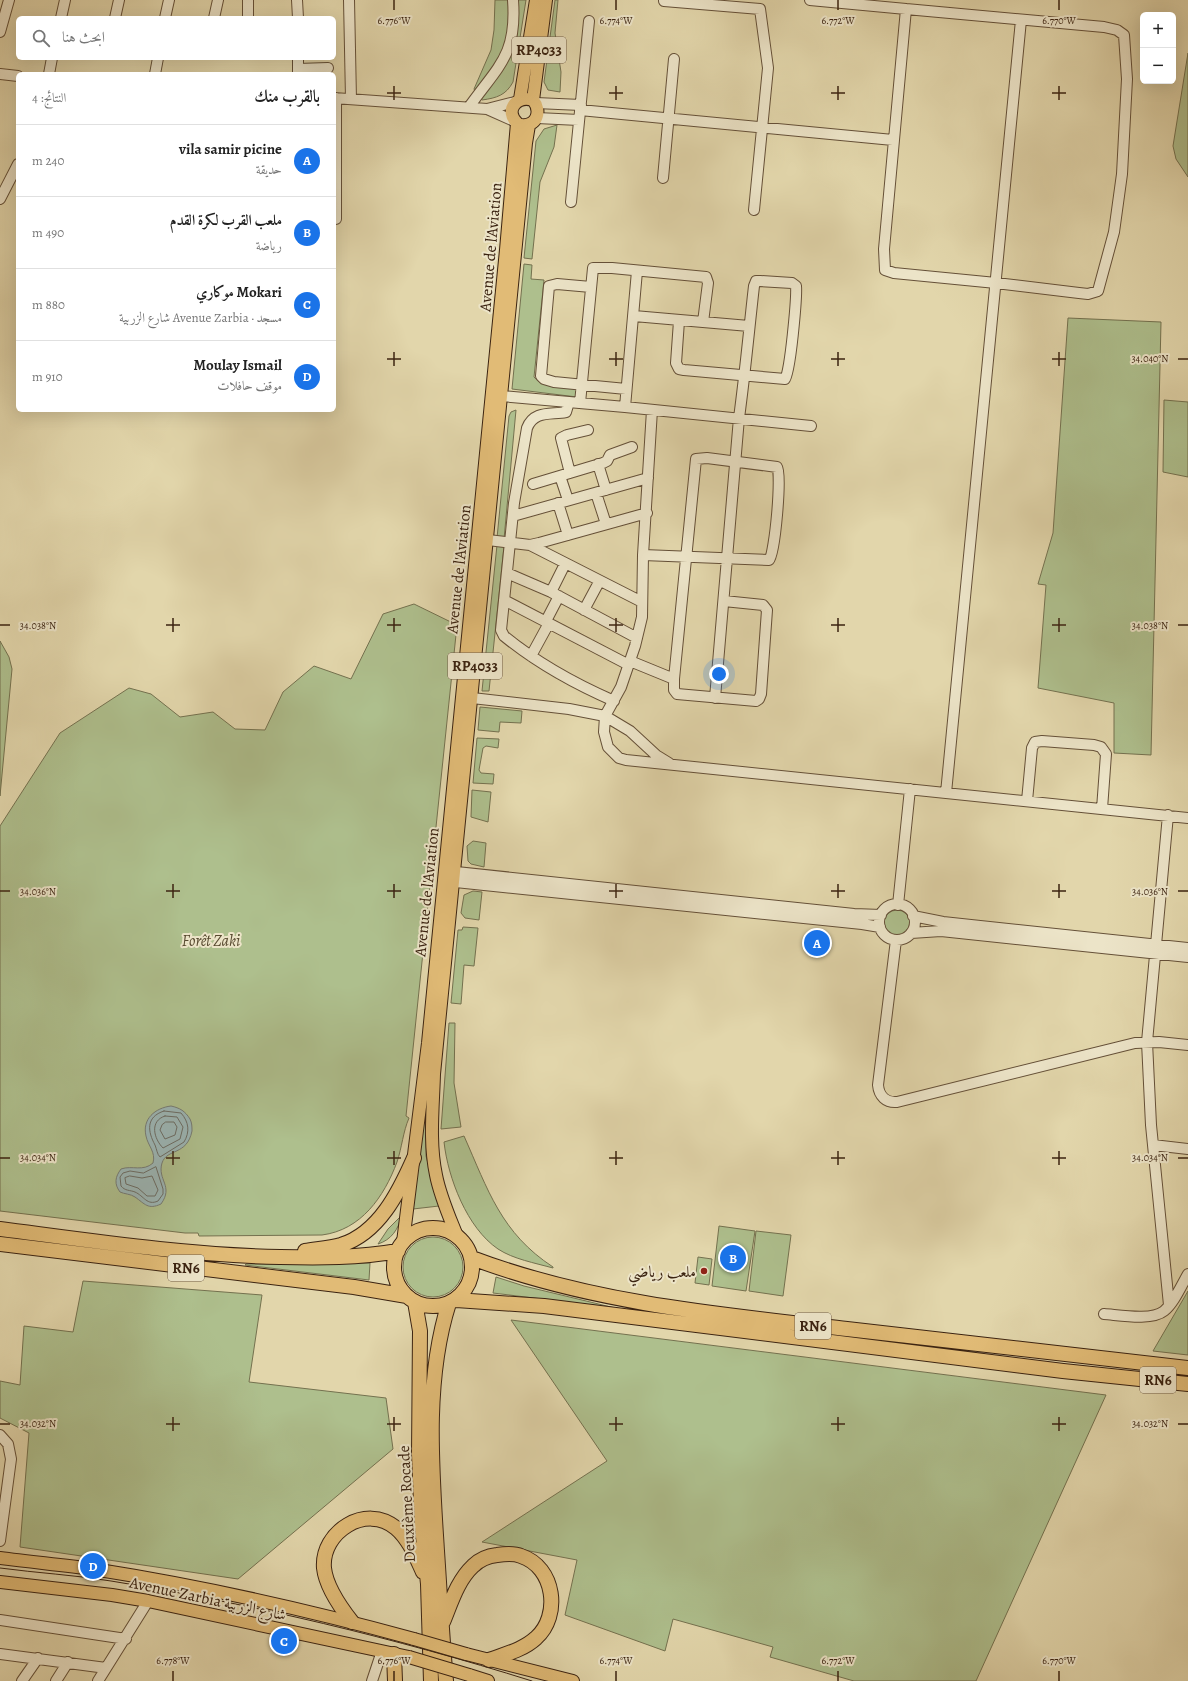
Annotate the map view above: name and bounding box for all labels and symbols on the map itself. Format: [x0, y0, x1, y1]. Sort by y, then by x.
text: 6.776°W [377, 14, 411, 27]
text: 6.774°W [600, 14, 633, 27]
text: 6.772°W [821, 14, 855, 27]
text: 6.770°W [1042, 14, 1077, 27]
road number: RP4033 [512, 37, 566, 63]
street label: Avenue de l'Aviation [474, 181, 508, 314]
text: 34.040°N [1131, 352, 1169, 365]
street label: Avenue de l'Aviation [441, 503, 477, 636]
text: 34.038°N [20, 619, 56, 632]
text: 34.038°N [1132, 619, 1168, 632]
road number: RP4033 [448, 653, 502, 679]
your location [709, 664, 729, 684]
street label: Avenue de l'Aviation [409, 826, 445, 959]
text: 34.036°N [20, 885, 56, 898]
text: 34.036°N [1132, 885, 1168, 898]
pin: A [804, 928, 830, 958]
park label: Forêt Zaki [182, 930, 240, 952]
text: 34.034°N [20, 1151, 56, 1164]
text: 34.034°N [1132, 1151, 1168, 1164]
pin: B [720, 1243, 746, 1273]
road number: RN6 [168, 1255, 204, 1281]
place label: ملعب رياضي [628, 1261, 696, 1287]
marker: ملعب رياضي [699, 1266, 709, 1276]
road number: RN6 [795, 1313, 831, 1339]
road number: RN6 [1140, 1367, 1176, 1393]
text: 34.032°N [20, 1417, 56, 1430]
text: 34.032°N [1132, 1417, 1168, 1430]
street label: Deuxième Rocade [393, 1445, 421, 1563]
pin: D [80, 1551, 106, 1581]
street label: Avenue Zarbia شارع الزربية [126, 1571, 288, 1628]
pin: C [271, 1626, 297, 1656]
text: 6.778°W [156, 1654, 190, 1667]
text: 6.776°W [377, 1654, 411, 1667]
text: 6.774°W [600, 1654, 633, 1667]
text: 6.772°W [821, 1654, 855, 1667]
text: 6.770°W [1042, 1654, 1077, 1667]

